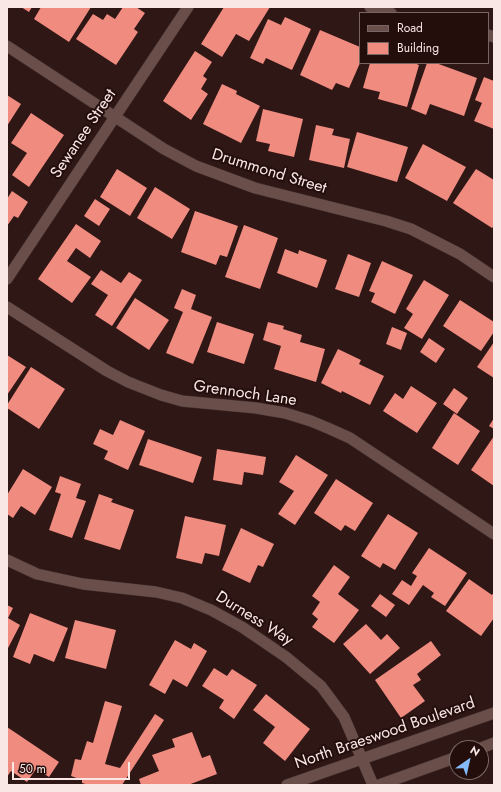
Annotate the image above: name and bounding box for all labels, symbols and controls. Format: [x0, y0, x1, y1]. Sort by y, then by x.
legend [359, 12, 489, 64]
text: Road [397, 19, 423, 37]
text: Building [397, 39, 439, 57]
street label: Sewanee Street [47, 86, 121, 182]
street label: Drummond Street [209, 145, 329, 199]
street label: Grennoch Lane [192, 377, 298, 411]
street label: Durness Way [212, 588, 296, 650]
street label: North Braeswood Boulevard [292, 694, 478, 774]
north arrow [449, 740, 489, 780]
scale bar [14, 754, 132, 780]
text: 50 m [19, 760, 46, 778]

